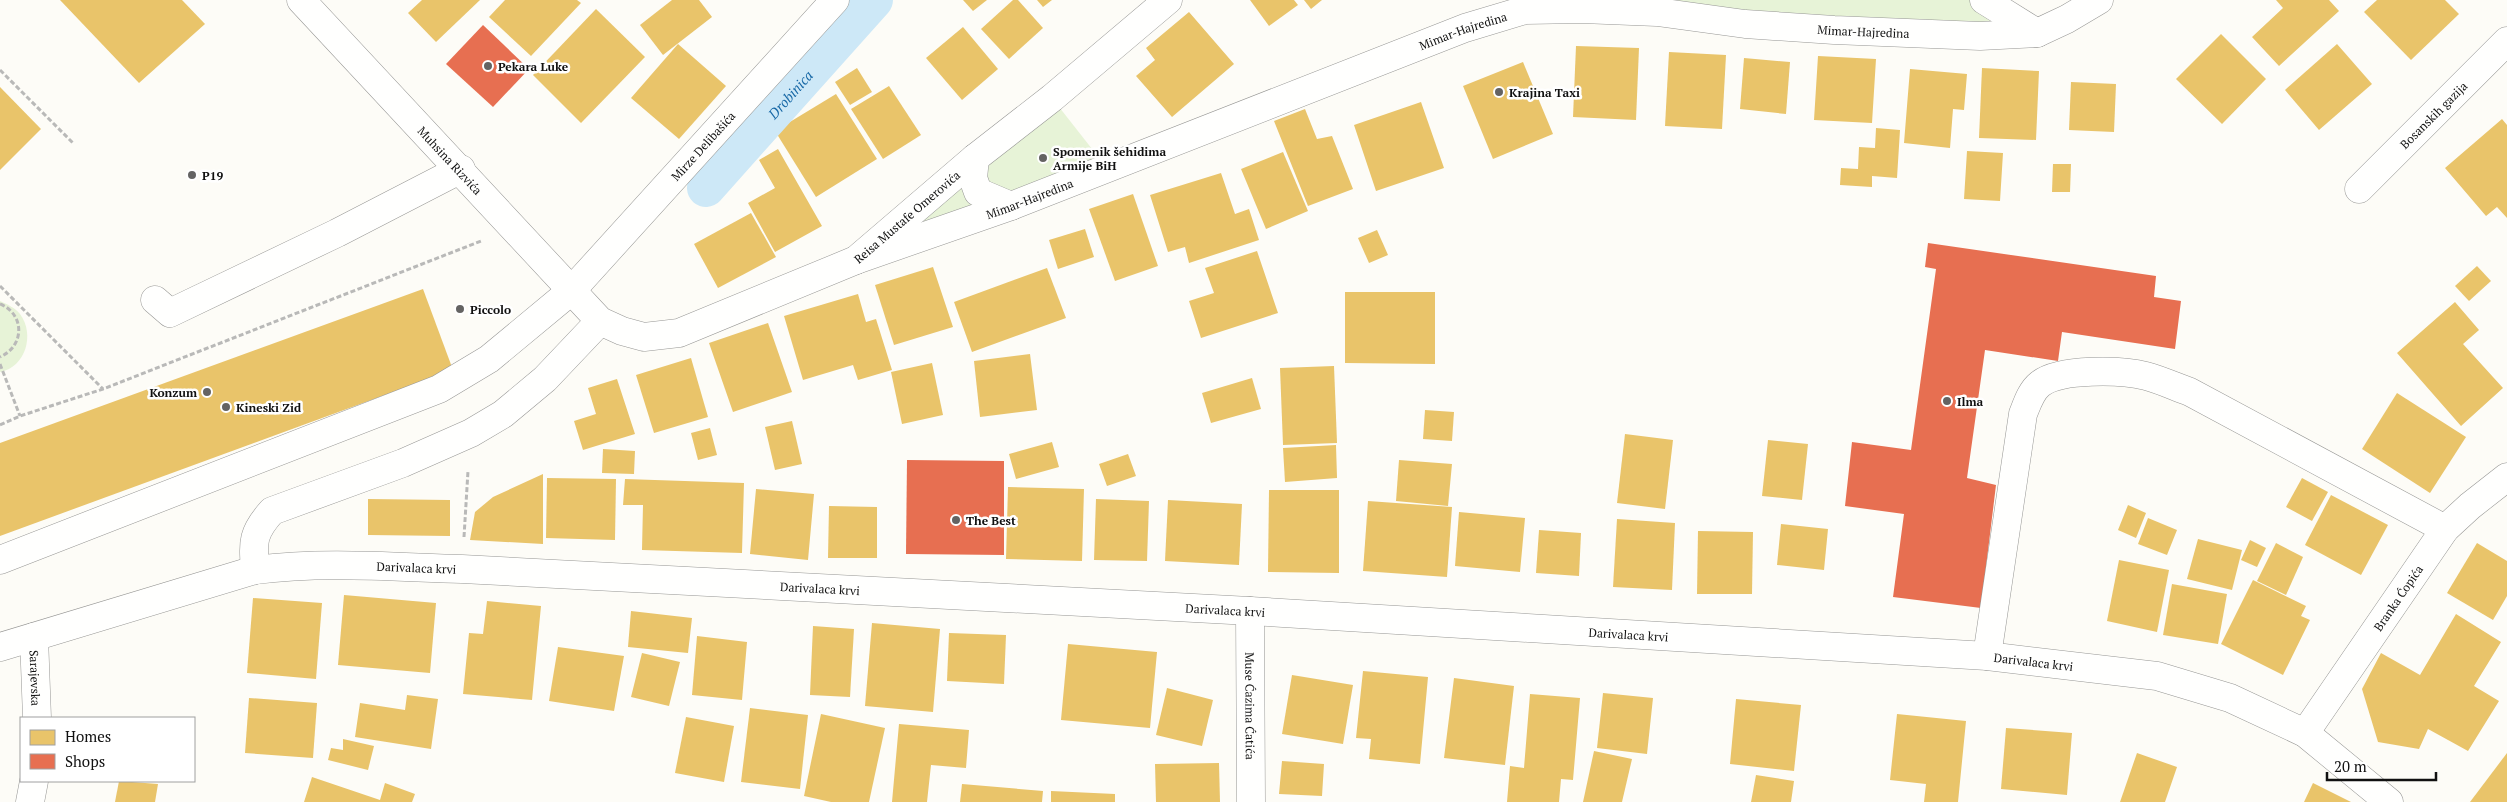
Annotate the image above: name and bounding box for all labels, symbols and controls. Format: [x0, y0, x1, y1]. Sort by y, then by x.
street label: Mimar-Hajredina [1417, 8, 1509, 53]
street label: Mimar-Hajredina [1817, 21, 1910, 41]
place label: Pekara Luke [498, 59, 569, 74]
marker: Pekara Luke [482, 60, 494, 72]
water label: Drobinica [763, 66, 817, 123]
street label: Bosanskih gazija [2397, 78, 2470, 151]
place label: Krajina Taxi [1509, 85, 1580, 100]
marker: Krajina Taxi [1493, 86, 1505, 98]
street label: Mirze Delibašića [668, 108, 738, 184]
street label: Muhsina Rizvića [415, 123, 486, 197]
place label: Spomenik šehidima Armije BiH [1053, 144, 1166, 173]
marker: Spomenik šehidima Armije BiH [1037, 152, 1049, 164]
street label: Reisa Mustafe Omerovića [851, 167, 963, 266]
place label: P19 [202, 168, 223, 183]
marker: P19 [186, 169, 198, 181]
street label: Mimar-Hajredina [984, 175, 1075, 222]
place label: Piccolo [470, 302, 511, 317]
marker: Piccolo [454, 303, 466, 315]
place label: Konzum [149, 385, 197, 400]
marker: Konzum [201, 386, 213, 398]
place label: Ilma [1957, 394, 1984, 409]
marker: Ilma [1941, 395, 1953, 407]
place label: Kineski Zid [236, 400, 302, 415]
marker: Kineski Zid [220, 401, 232, 413]
place label: The Best [966, 513, 1016, 528]
marker: The Best [950, 514, 962, 526]
street label: Darivalaca krvi [376, 558, 457, 576]
street label: Branka Ćopića [2370, 562, 2426, 634]
street label: Darivalaca krvi [780, 578, 861, 598]
street label: Darivalaca krvi [1185, 600, 1266, 619]
street label: Darivalaca krvi [1588, 624, 1669, 644]
street label: Darivalaca krvi [1993, 649, 2075, 674]
street label: Sarajevska [27, 650, 44, 706]
street label: Muse Ćazima Ćatića [1243, 652, 1258, 760]
legend [20, 717, 195, 782]
text: Homes [65, 726, 111, 746]
scale bar [2327, 750, 2436, 782]
text: Shops [65, 751, 105, 771]
text: 20 m [2334, 756, 2367, 776]

